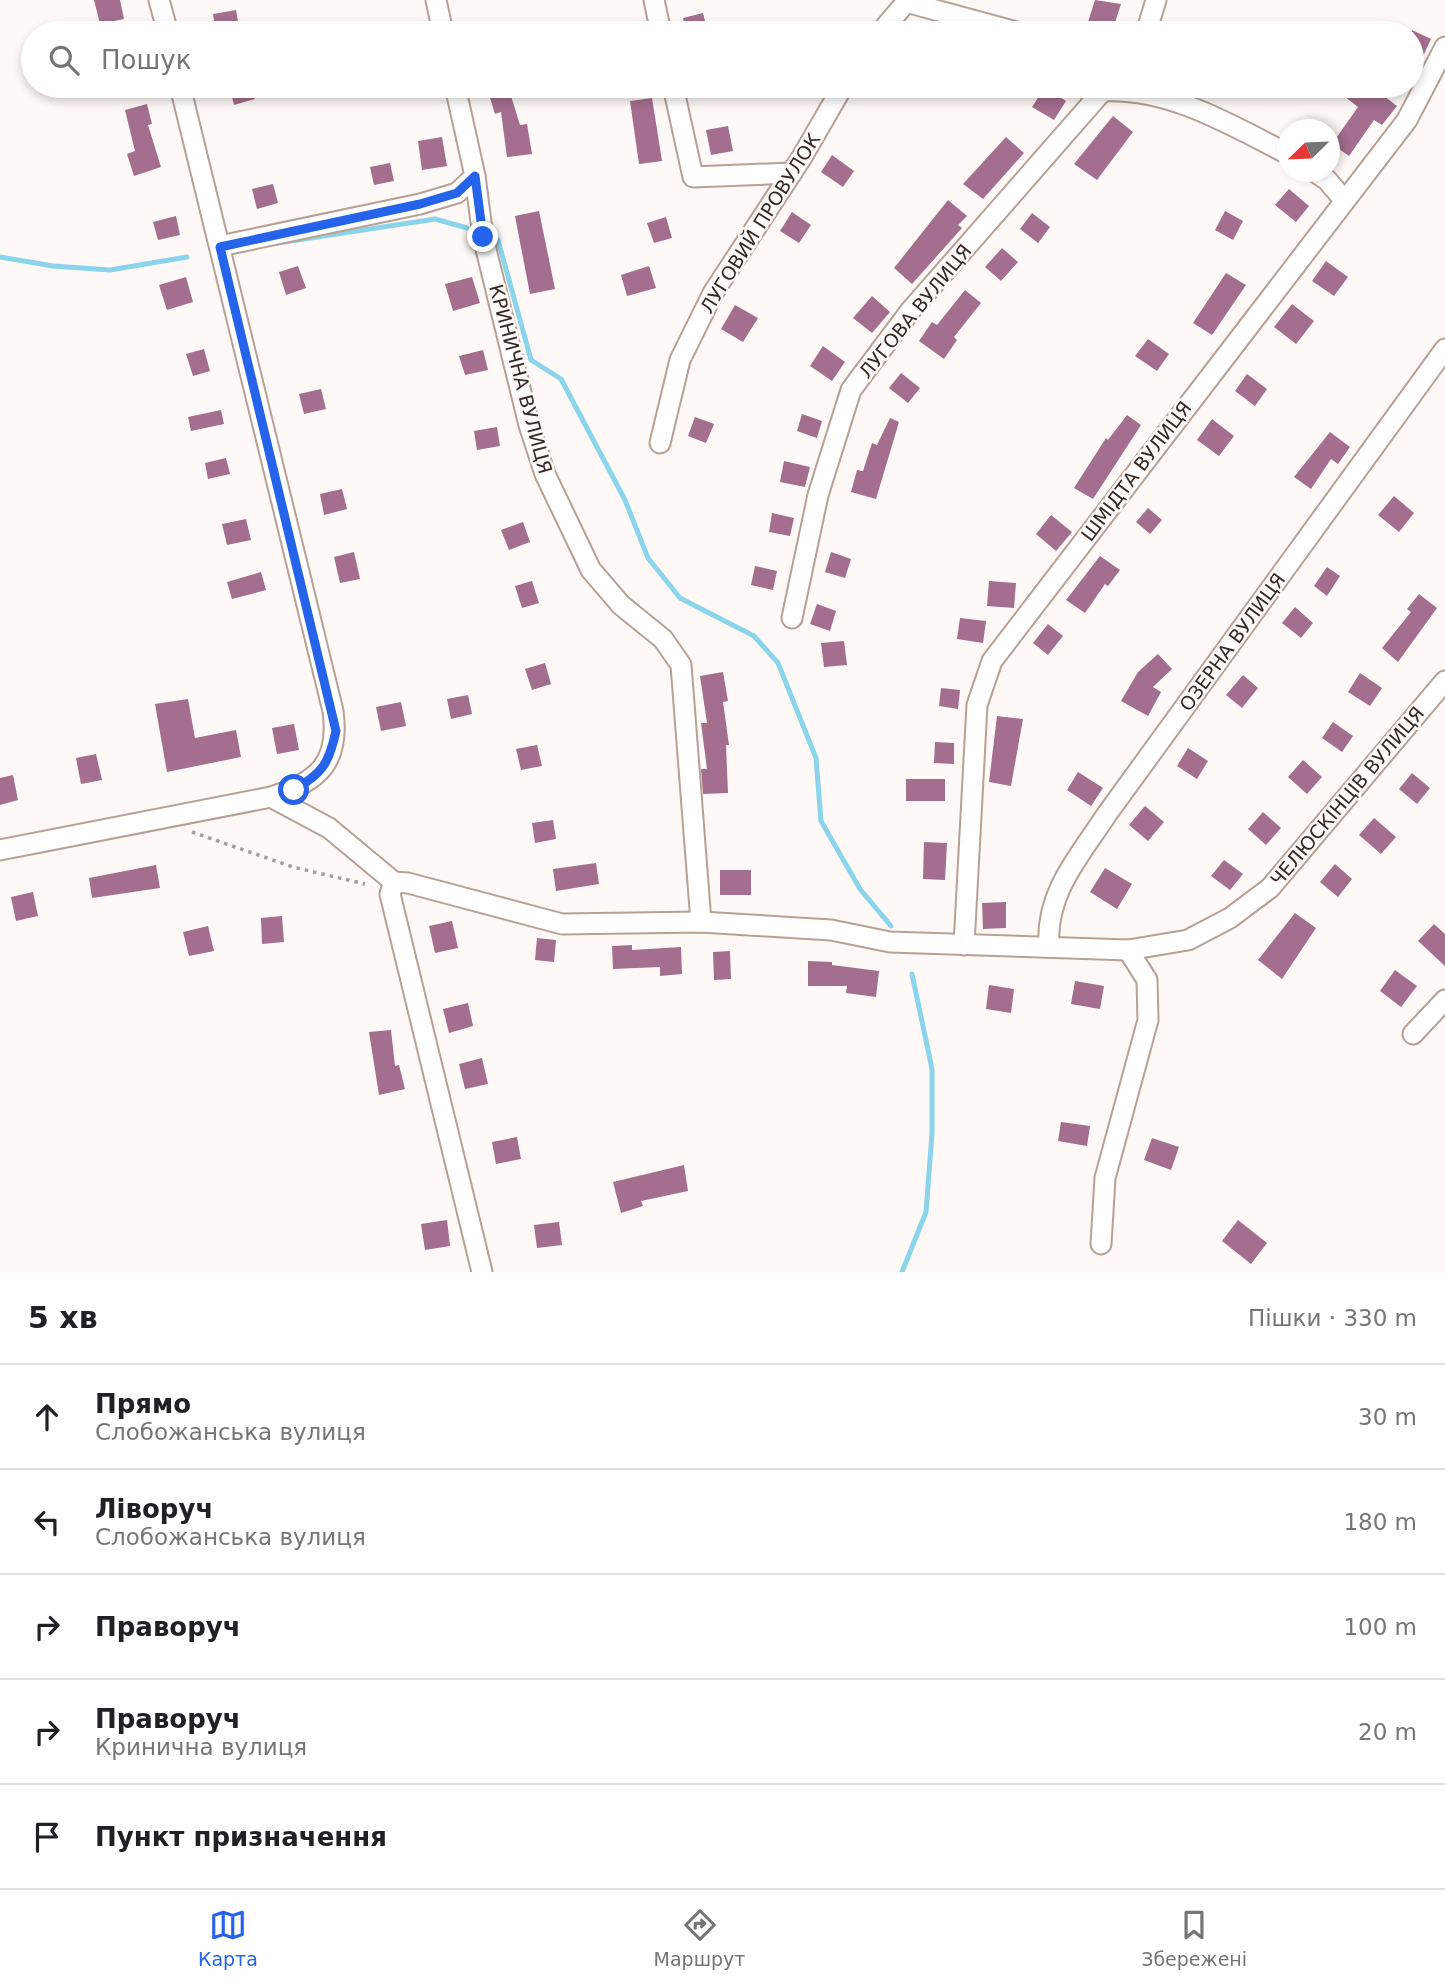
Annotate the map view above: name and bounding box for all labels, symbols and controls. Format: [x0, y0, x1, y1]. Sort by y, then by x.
search box [21, 21, 1424, 98]
icon: search [45, 41, 83, 79]
text: Пошук [101, 45, 191, 75]
north arrow [1277, 119, 1340, 182]
street label: ЛУГОВИЙ ПРОВУЛОК [696, 129, 825, 317]
route end [467, 221, 498, 252]
street label: ЛУГОВА ВУЛИЦЯ [854, 240, 976, 382]
street label: КРИНИЧНА ВУЛИЦЯ [485, 282, 557, 476]
street label: ШМІДТА ВУЛИЦЯ [1076, 397, 1196, 545]
street label: ОЗЕРНА ВУЛИЦЯ [1175, 569, 1289, 715]
street label: ЧЕЛЮСКІНЦІВ ВУЛИЦЯ [1266, 702, 1428, 890]
route start [278, 774, 309, 805]
text: 5 хв [28, 1300, 98, 1335]
text: Пішки · 330 m [1248, 1305, 1417, 1331]
text: Прямо [95, 1389, 191, 1419]
icon: ahead [28, 1398, 66, 1436]
text: 30 m [1358, 1404, 1417, 1430]
text: Слобожанська вулиця [95, 1419, 366, 1445]
text: Ліворуч [95, 1494, 213, 1524]
icon: left [28, 1503, 66, 1541]
text: 180 m [1343, 1509, 1417, 1535]
text: Слобожанська вулиця [95, 1524, 366, 1550]
icon: right [28, 1608, 66, 1646]
text: Праворуч [95, 1612, 241, 1642]
text: 100 m [1343, 1614, 1417, 1640]
text: Праворуч [95, 1704, 241, 1734]
icon: right [28, 1713, 66, 1751]
text: 20 m [1358, 1719, 1417, 1745]
text: Кринична вулиця [95, 1734, 307, 1760]
icon: arrive [28, 1818, 66, 1856]
text: Пункт призначення [95, 1822, 387, 1852]
tab: Карта [198, 1906, 258, 1970]
tab: Маршрут [654, 1906, 745, 1970]
tab: Збережені [1141, 1906, 1247, 1970]

